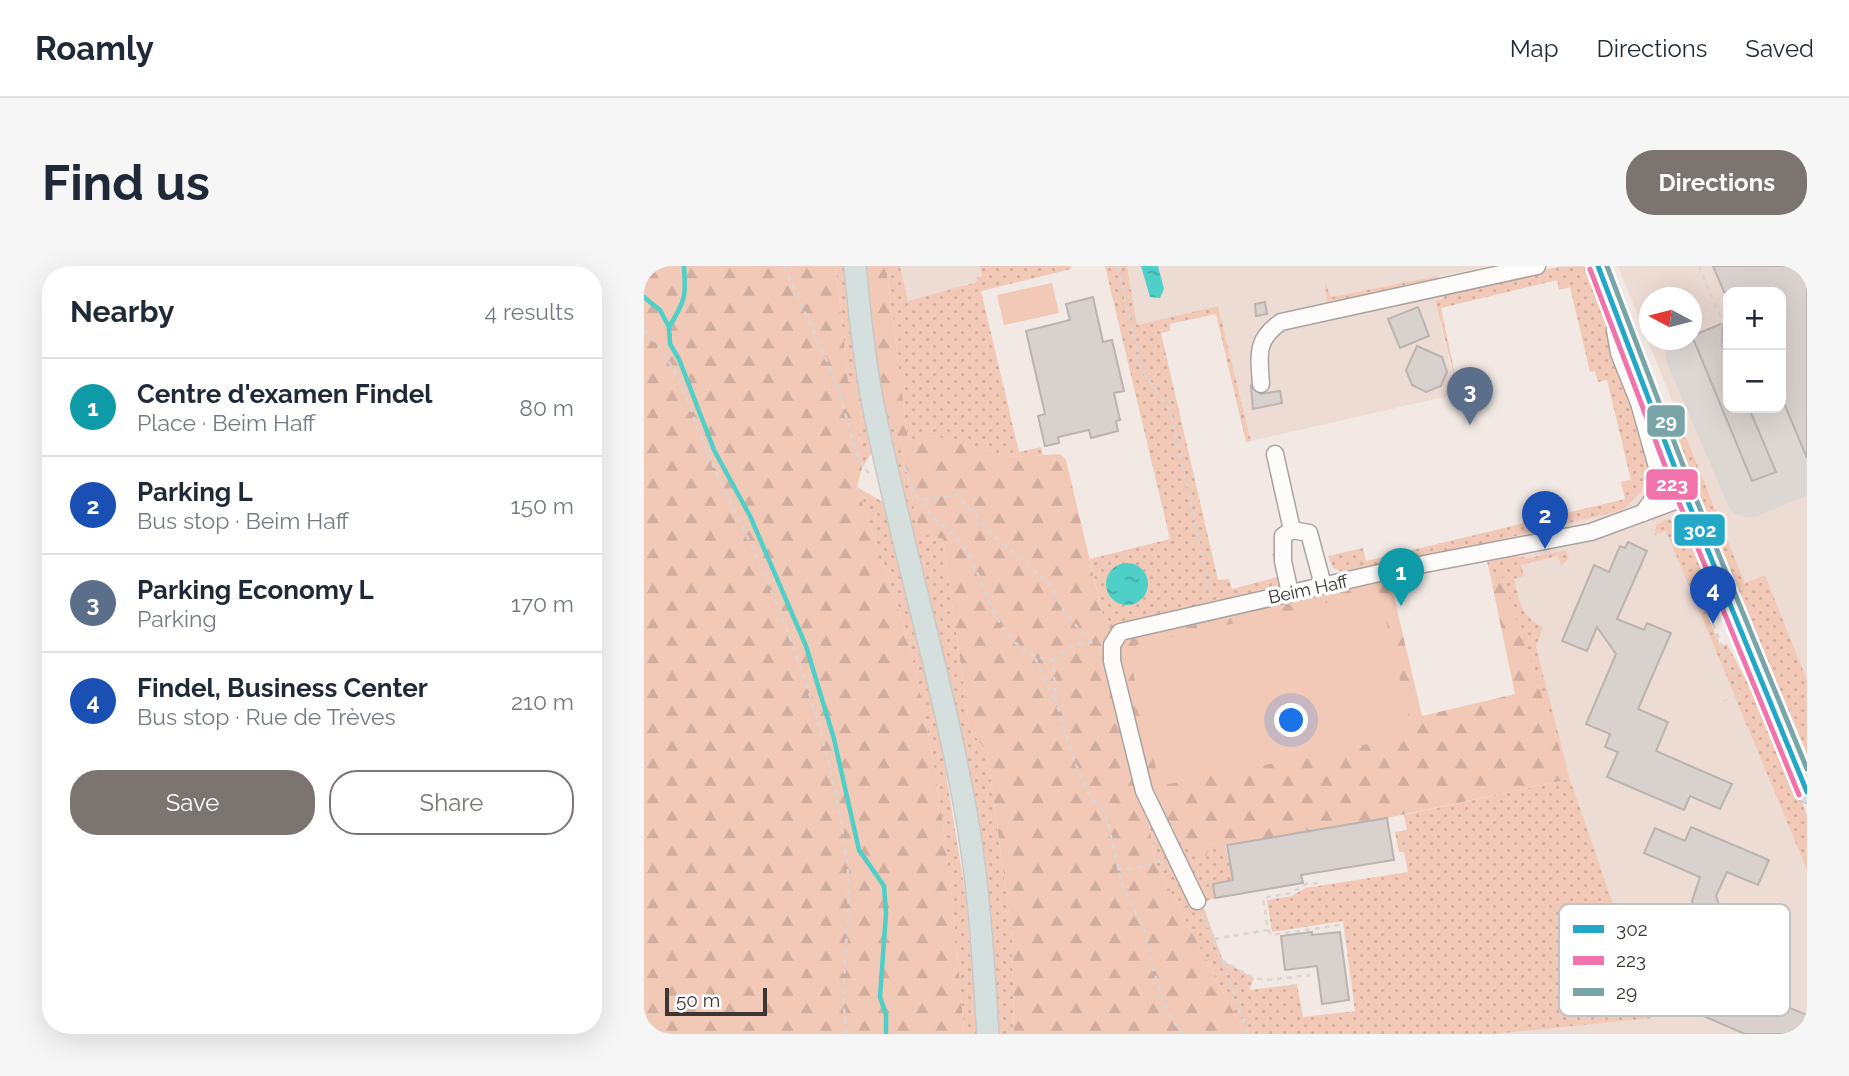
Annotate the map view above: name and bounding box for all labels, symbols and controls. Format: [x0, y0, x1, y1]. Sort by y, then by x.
text: Roamly [35, 29, 154, 68]
text: Map [1510, 34, 1559, 63]
text: Directions [1597, 34, 1707, 63]
text: Saved [1745, 34, 1814, 63]
button: Directions [1626, 150, 1807, 215]
text: Find us [42, 154, 210, 211]
north arrow [1639, 287, 1702, 350]
map controls [1723, 287, 1786, 413]
button: + [1723, 287, 1786, 350]
text: Nearby [70, 294, 174, 329]
text: 4 results [485, 298, 574, 325]
button: − [1723, 350, 1786, 413]
pin: 3 [1447, 367, 1493, 425]
text: Centre d'examen Findel [137, 379, 433, 409]
text: 1 [87, 394, 99, 421]
text: 80 m [519, 394, 574, 421]
line badge: 29 [1646, 404, 1686, 438]
text: Place · Beim Haff [137, 409, 316, 436]
text: 29 [1655, 410, 1677, 432]
line badge: 223 [1645, 468, 1699, 501]
text: 223 [1656, 473, 1688, 495]
text: Parking L [137, 477, 253, 507]
pin: 2 [1522, 491, 1568, 549]
text: 2 [87, 492, 99, 519]
text: 150 m [511, 492, 574, 519]
text: Bus stop · Beim Haff [137, 507, 349, 534]
line badge: 302 [1673, 513, 1726, 547]
text: 302 [1684, 519, 1716, 541]
pin: 1 [1378, 548, 1424, 606]
pin: 4 [1690, 566, 1736, 624]
street label: Beim Haff [1266, 570, 1350, 608]
text: Parking Economy L [137, 575, 374, 605]
text: 3 [87, 590, 99, 617]
text: 170 m [511, 590, 574, 617]
text: Parking [137, 605, 217, 632]
text: Findel, Business Center [137, 673, 428, 703]
text: 4 [86, 688, 100, 715]
text: 210 m [511, 688, 574, 715]
text: Bus stop · Rue de Trèves [137, 703, 396, 730]
your location [1274, 703, 1308, 737]
button: Save [70, 770, 315, 835]
button: Share [329, 770, 574, 835]
legend [1559, 904, 1790, 1016]
text: 302 [1616, 918, 1648, 940]
text: 223 [1616, 949, 1646, 971]
text: 29 [1616, 981, 1637, 1003]
scale bar [665, 985, 766, 1017]
text: 50 m [676, 989, 720, 1011]

